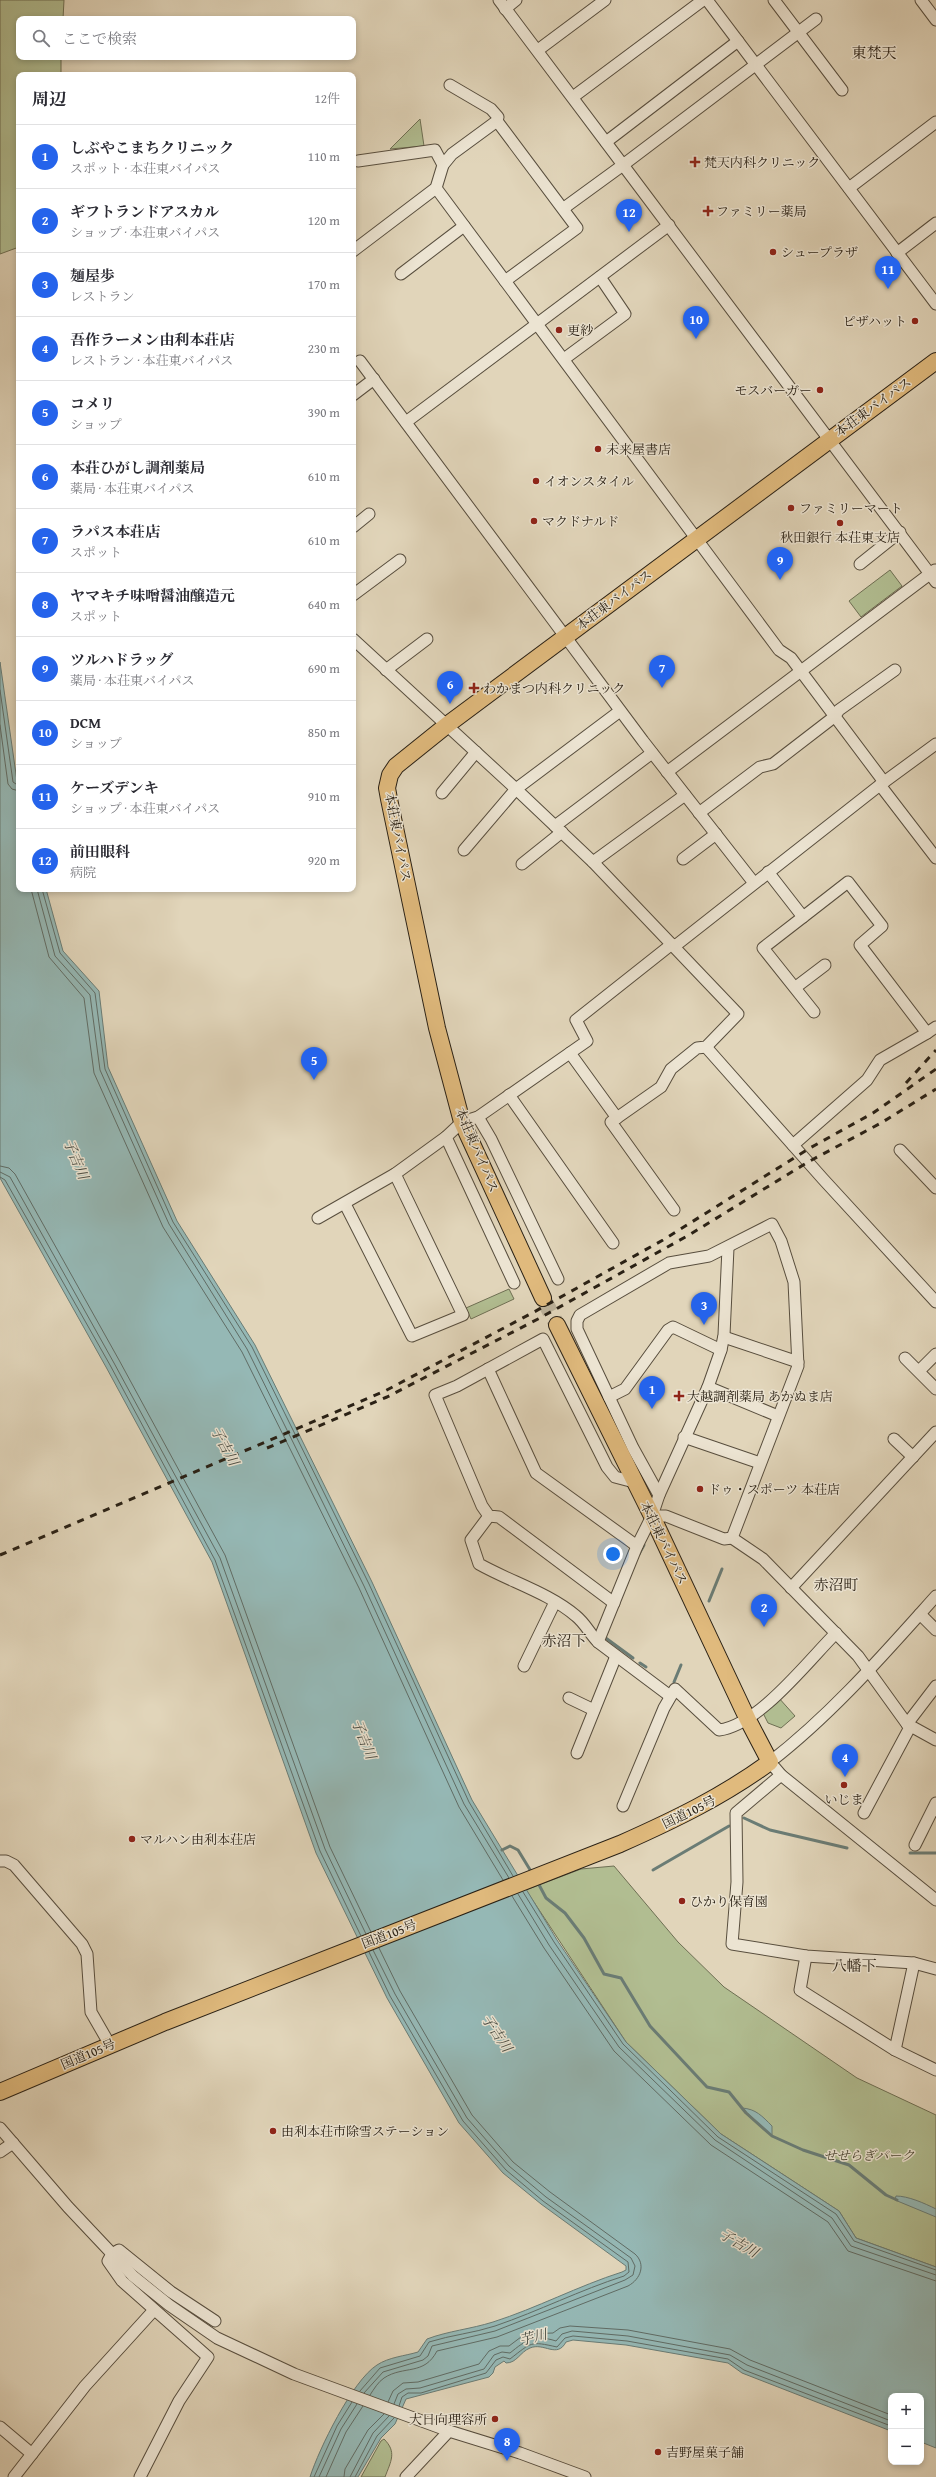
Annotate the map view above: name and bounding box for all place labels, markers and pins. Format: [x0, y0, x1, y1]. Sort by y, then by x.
place label: 梵天内科クリニック [704, 153, 820, 172]
marker: 梵天内科クリニック [689, 156, 701, 168]
pin: 12 [616, 199, 642, 232]
place label: ファミリー薬局 [716, 202, 807, 221]
marker: ファミリー薬局 [703, 206, 713, 216]
place label: シュープラザ [781, 243, 858, 262]
marker: シュープラザ [768, 247, 778, 257]
pin: 11 [875, 256, 901, 289]
pin: 10 [683, 306, 709, 339]
place label: ピザハット [843, 312, 907, 331]
marker: ピザハット [910, 316, 920, 326]
place label: 更紗 [567, 321, 593, 340]
marker: 更紗 [554, 325, 564, 335]
place label: モスバーガー [734, 381, 812, 400]
marker: モスバーガー [815, 385, 825, 395]
place label: 未来屋書店 [606, 440, 671, 459]
marker: 未来屋書店 [593, 444, 603, 454]
place label: イオンスタイル [544, 472, 634, 491]
marker: イオンスタイル [531, 476, 541, 486]
place label: ファミリーマート [799, 499, 903, 518]
marker: ファミリーマート [786, 503, 796, 513]
place label: マクドナルド [542, 512, 619, 531]
marker: マクドナルド [529, 516, 539, 526]
marker: 秋田銀行 本荘東支店 [835, 518, 845, 528]
place label: 秋田銀行 本荘東支店 [780, 528, 900, 547]
pin: 9 [767, 547, 793, 580]
pin: 7 [649, 655, 675, 688]
pin: 6 [437, 671, 463, 704]
place label: わかまつ内科クリニック [483, 679, 625, 698]
marker: わかまつ内科クリニック [468, 682, 480, 694]
pin: 5 [301, 1047, 327, 1080]
pin: 3 [691, 1292, 717, 1325]
pin: 1 [639, 1376, 665, 1409]
place label: 大越調剤薬局 あかぬま店 [687, 1387, 833, 1406]
marker: 大越調剤薬局 あかぬま店 [674, 1391, 684, 1401]
place label: ドゥ・スポーツ 本荘店 [708, 1480, 840, 1499]
marker: ドゥ・スポーツ 本荘店 [695, 1484, 705, 1494]
pin: 2 [751, 1594, 777, 1627]
pin: 4 [832, 1744, 858, 1777]
marker: いじま [839, 1780, 849, 1790]
place label: いじま [824, 1790, 864, 1809]
place label: マルハン由利本荘店 [140, 1830, 256, 1849]
marker: マルハン由利本荘店 [127, 1834, 137, 1844]
place label: ひかり保育園 [690, 1892, 768, 1911]
marker: ひかり保育園 [677, 1896, 687, 1906]
place label: 由利本荘市除雪ステーション [281, 2122, 449, 2141]
marker: 由利本荘市除雪ステーション [268, 2126, 278, 2136]
place label: 大日向理容所 [409, 2410, 487, 2429]
marker: 大日向理容所 [490, 2414, 500, 2424]
pin: 8 [494, 2428, 520, 2461]
place label: 吉野屋菓子舗 [666, 2443, 744, 2462]
marker: 吉野屋菓子舗 [653, 2447, 663, 2457]

